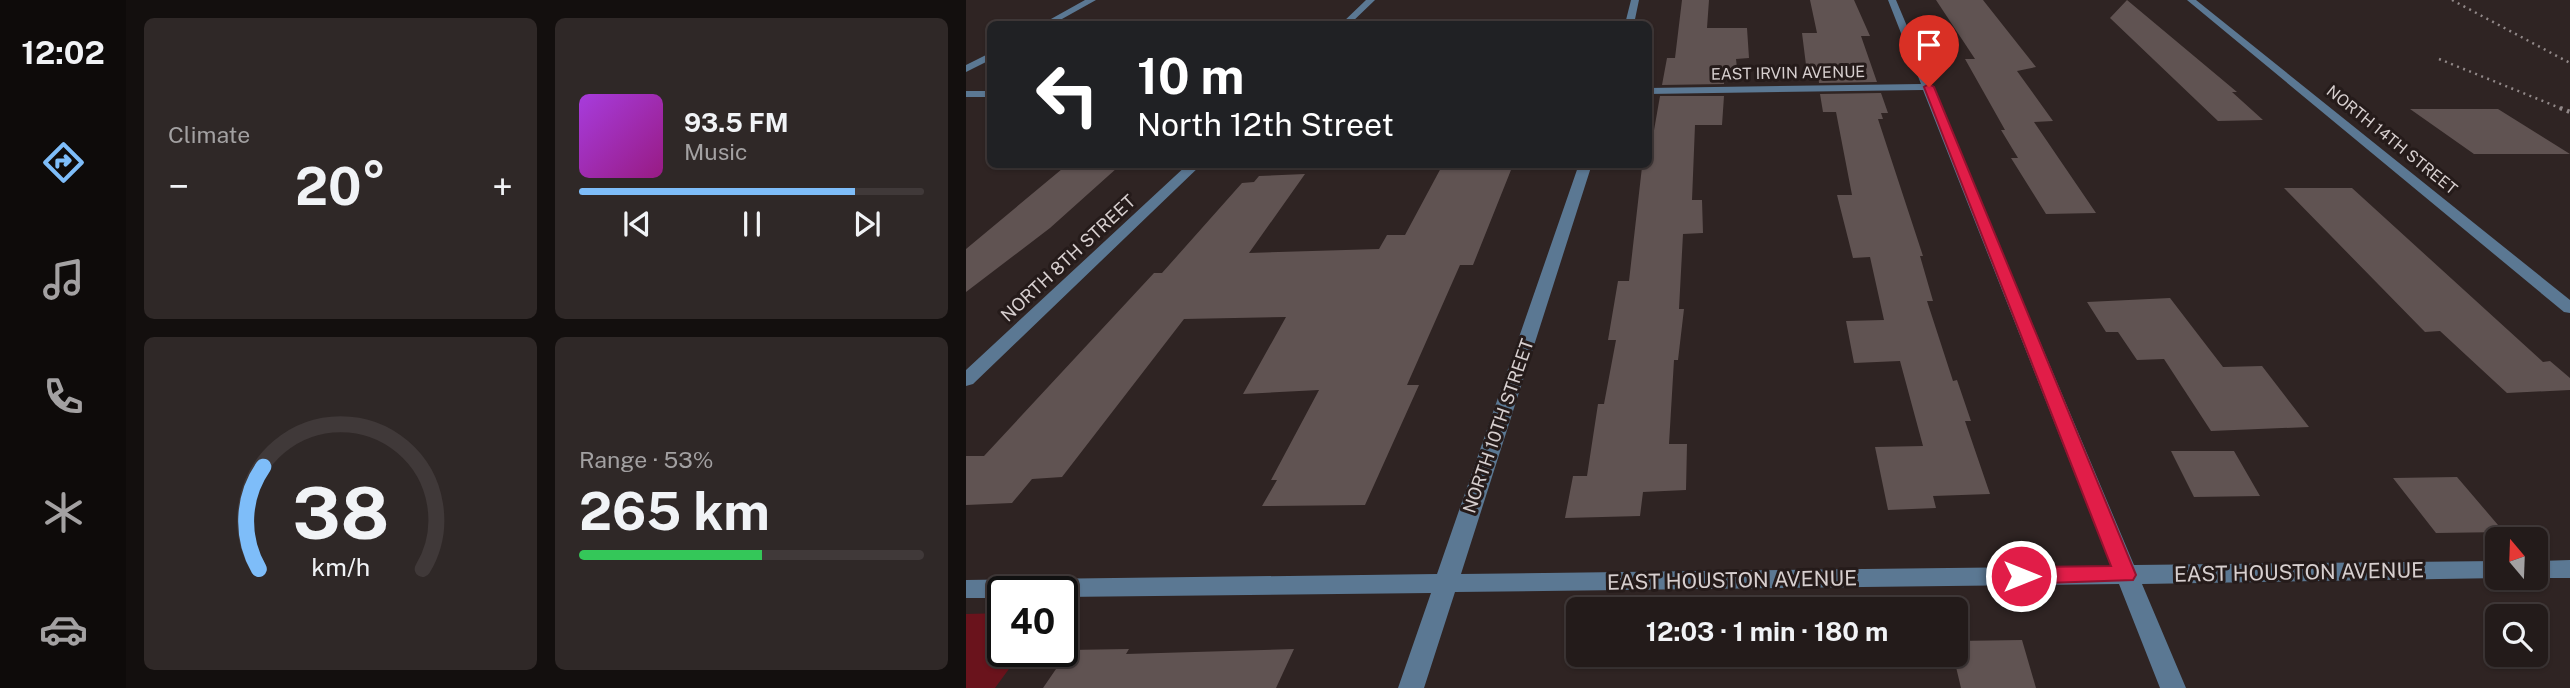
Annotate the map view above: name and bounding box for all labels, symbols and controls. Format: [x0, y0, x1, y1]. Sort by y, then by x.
pin [1899, 15, 1959, 87]
icon: arrive [1910, 26, 1948, 64]
text: 12:02 [21, 34, 105, 71]
text: 10 m [1137, 47, 1244, 105]
icon: left [1022, 49, 1113, 140]
street label: EAST IRVIN AVENUE [1711, 62, 1865, 84]
street label: NORTH 14TH STREET [2323, 81, 2462, 199]
text: North 12th Street [1137, 106, 1394, 143]
text: 93.5 FM [684, 107, 789, 138]
text: Climate [168, 121, 250, 148]
icon: directions [39, 138, 88, 187]
text: Music [684, 138, 748, 165]
text: 20° [295, 156, 386, 217]
text: − [168, 164, 189, 209]
text: + [492, 164, 513, 209]
street label: NORTH 8TH STREET [996, 190, 1140, 326]
icon: previous [618, 205, 656, 243]
icon: pause [733, 205, 771, 243]
icon: next [848, 205, 886, 243]
icon: music [39, 255, 88, 304]
street label: NORTH 10TH STREET [1458, 336, 1538, 516]
icon: phone [39, 372, 88, 421]
text: Range · 53% [579, 446, 713, 473]
text: 38 [292, 471, 389, 556]
text: 265 km [579, 481, 770, 542]
icon: climate [39, 488, 88, 537]
north arrow [2485, 527, 2548, 590]
map controls [2485, 527, 2548, 667]
position arrow [1984, 539, 2058, 613]
text: km/h [311, 552, 370, 582]
street label: EAST HOUSTON AVENUE [2174, 557, 2424, 587]
street label: EAST HOUSTON AVENUE [1607, 565, 1857, 595]
speed limit sign: 40 [987, 576, 1078, 667]
button: search [2485, 604, 2548, 667]
icon: car [39, 605, 88, 654]
text: 12:03 · 1 min · 180 m [1646, 616, 1888, 647]

